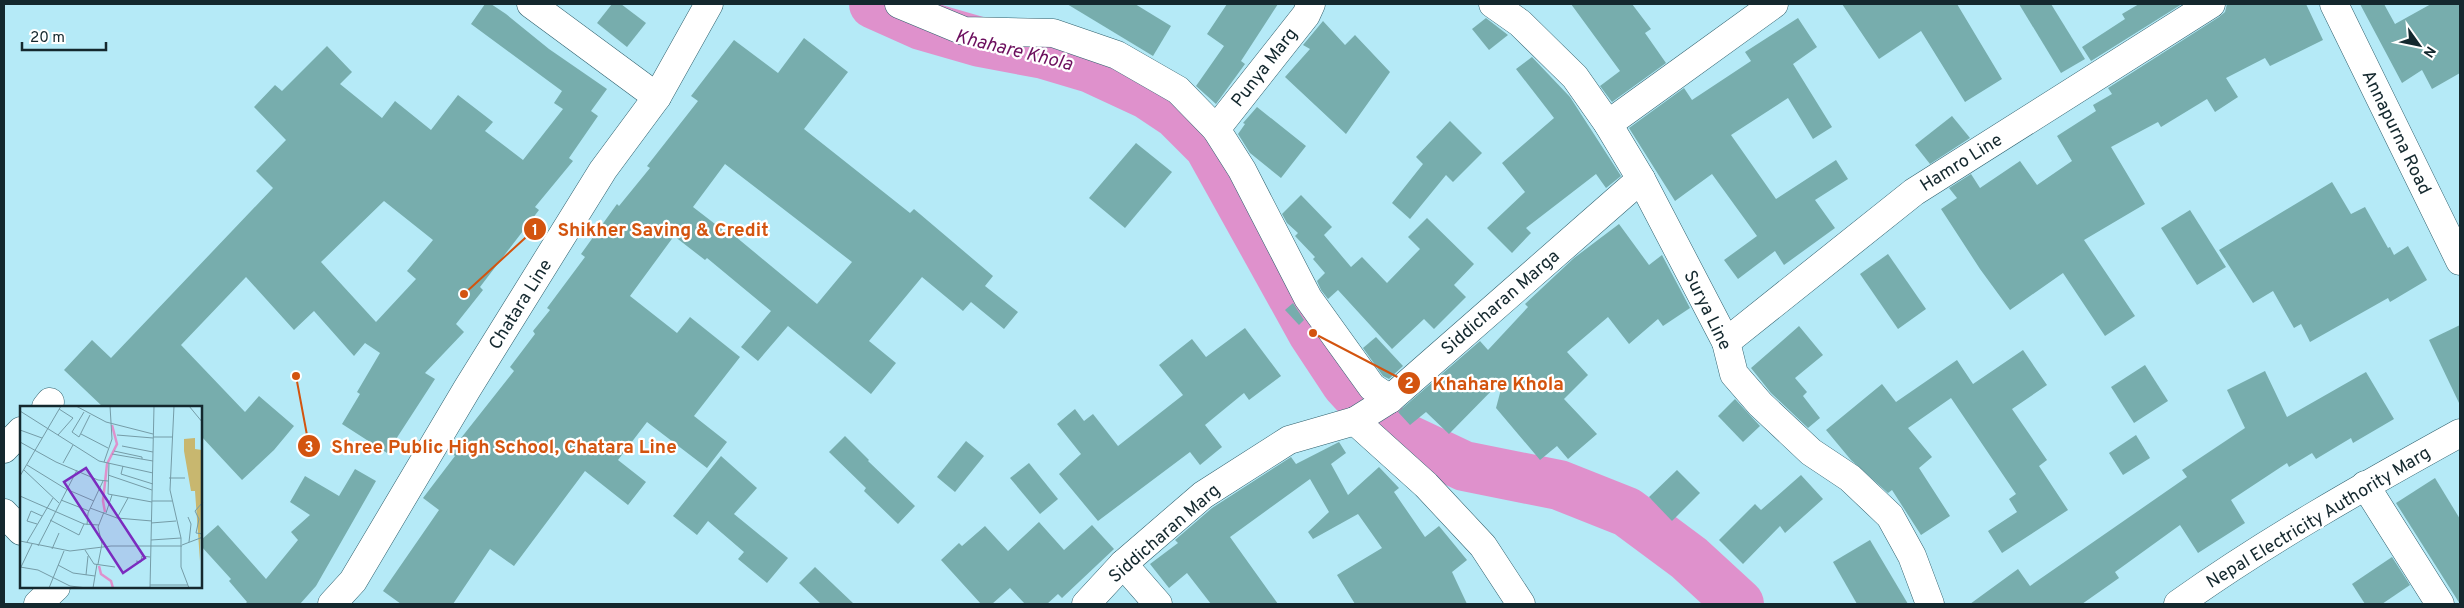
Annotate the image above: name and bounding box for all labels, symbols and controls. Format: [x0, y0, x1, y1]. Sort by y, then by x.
scale bar [22, 20, 106, 52]
north arrow [2394, 20, 2444, 70]
street label: Punya Marg [1227, 24, 1303, 112]
water label: Khahare Khola [952, 25, 1075, 77]
text: 20 m [30, 29, 65, 48]
text: N [2419, 42, 2439, 60]
street label: Annapurna Road [2356, 67, 2436, 199]
street label: Hamro Line [1916, 129, 2007, 198]
callout: Shikher Saving & Credit [522, 212, 779, 246]
text: Shikher Saving & Credit [557, 219, 769, 243]
text: 1 [532, 222, 538, 241]
street label: Siddicharan Marga [1437, 245, 1565, 361]
street label: Chatara Line [484, 255, 558, 354]
street label: Surya Line [1678, 267, 1736, 354]
callout: Khahare Khola [1397, 366, 1574, 400]
text: Khahare Khola [1432, 373, 1564, 397]
text: 2 [1404, 375, 1414, 394]
inset map [20, 406, 202, 588]
callout: Shree Public High School, Chatara Line [297, 429, 687, 463]
text: Shree Public High School, Chatara Line [331, 436, 677, 460]
text: 3 [305, 439, 314, 458]
street label: Nepal Electricity Authority Marg [2202, 442, 2435, 594]
street label: Siddicharan Marg [1105, 479, 1225, 589]

